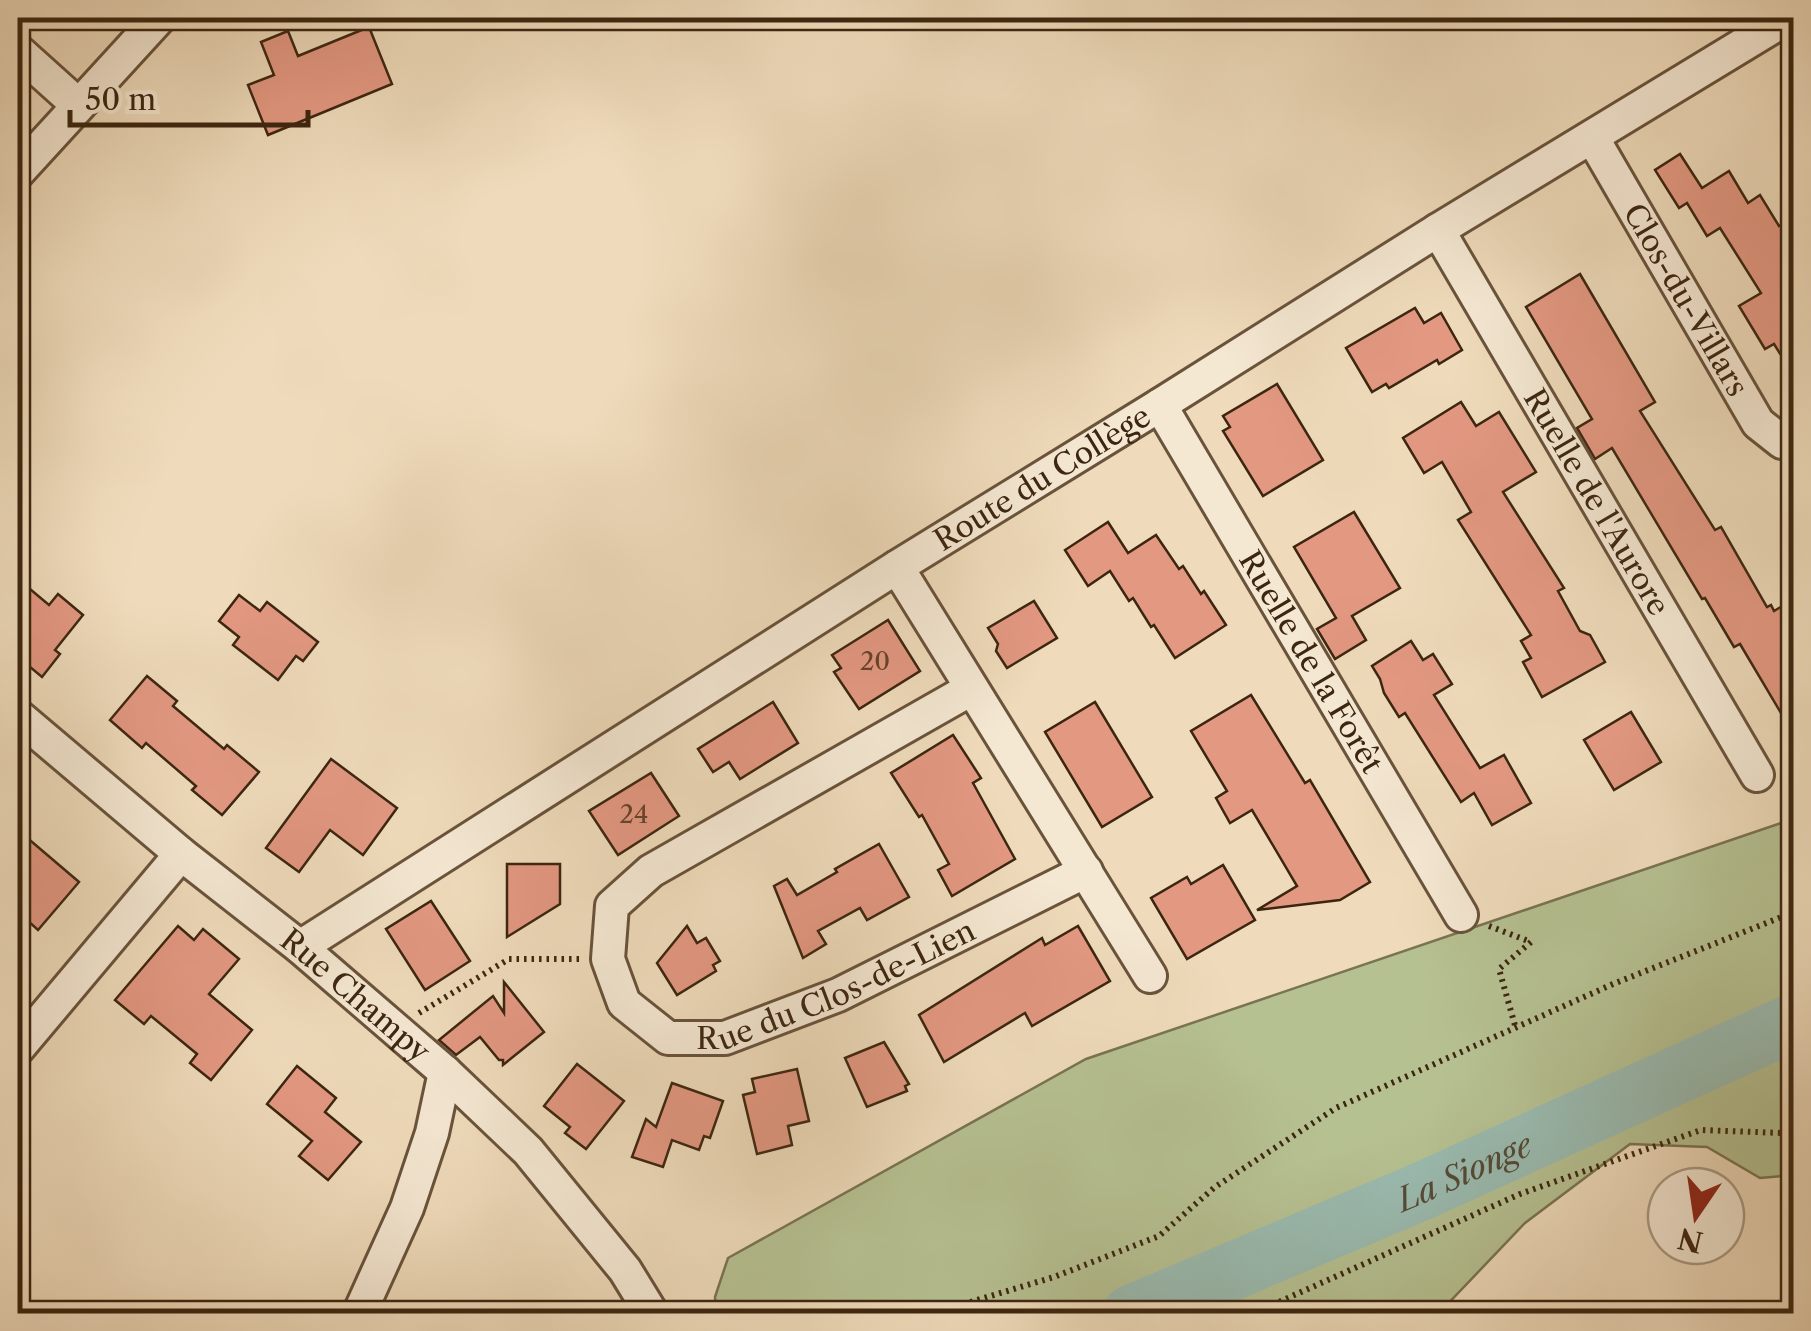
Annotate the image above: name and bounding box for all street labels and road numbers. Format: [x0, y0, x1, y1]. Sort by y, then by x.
street label: Clos-du-Villars [1616, 197, 1757, 402]
street label: Ruelle de l'Aurore [1516, 382, 1678, 622]
street label: Route du Collège [927, 397, 1157, 558]
street label: Ruelle de la Forêt [1232, 544, 1392, 780]
street label: Rue du Clos-de-Lien [696, 911, 981, 1058]
street label: Rue Champy [273, 921, 438, 1070]

